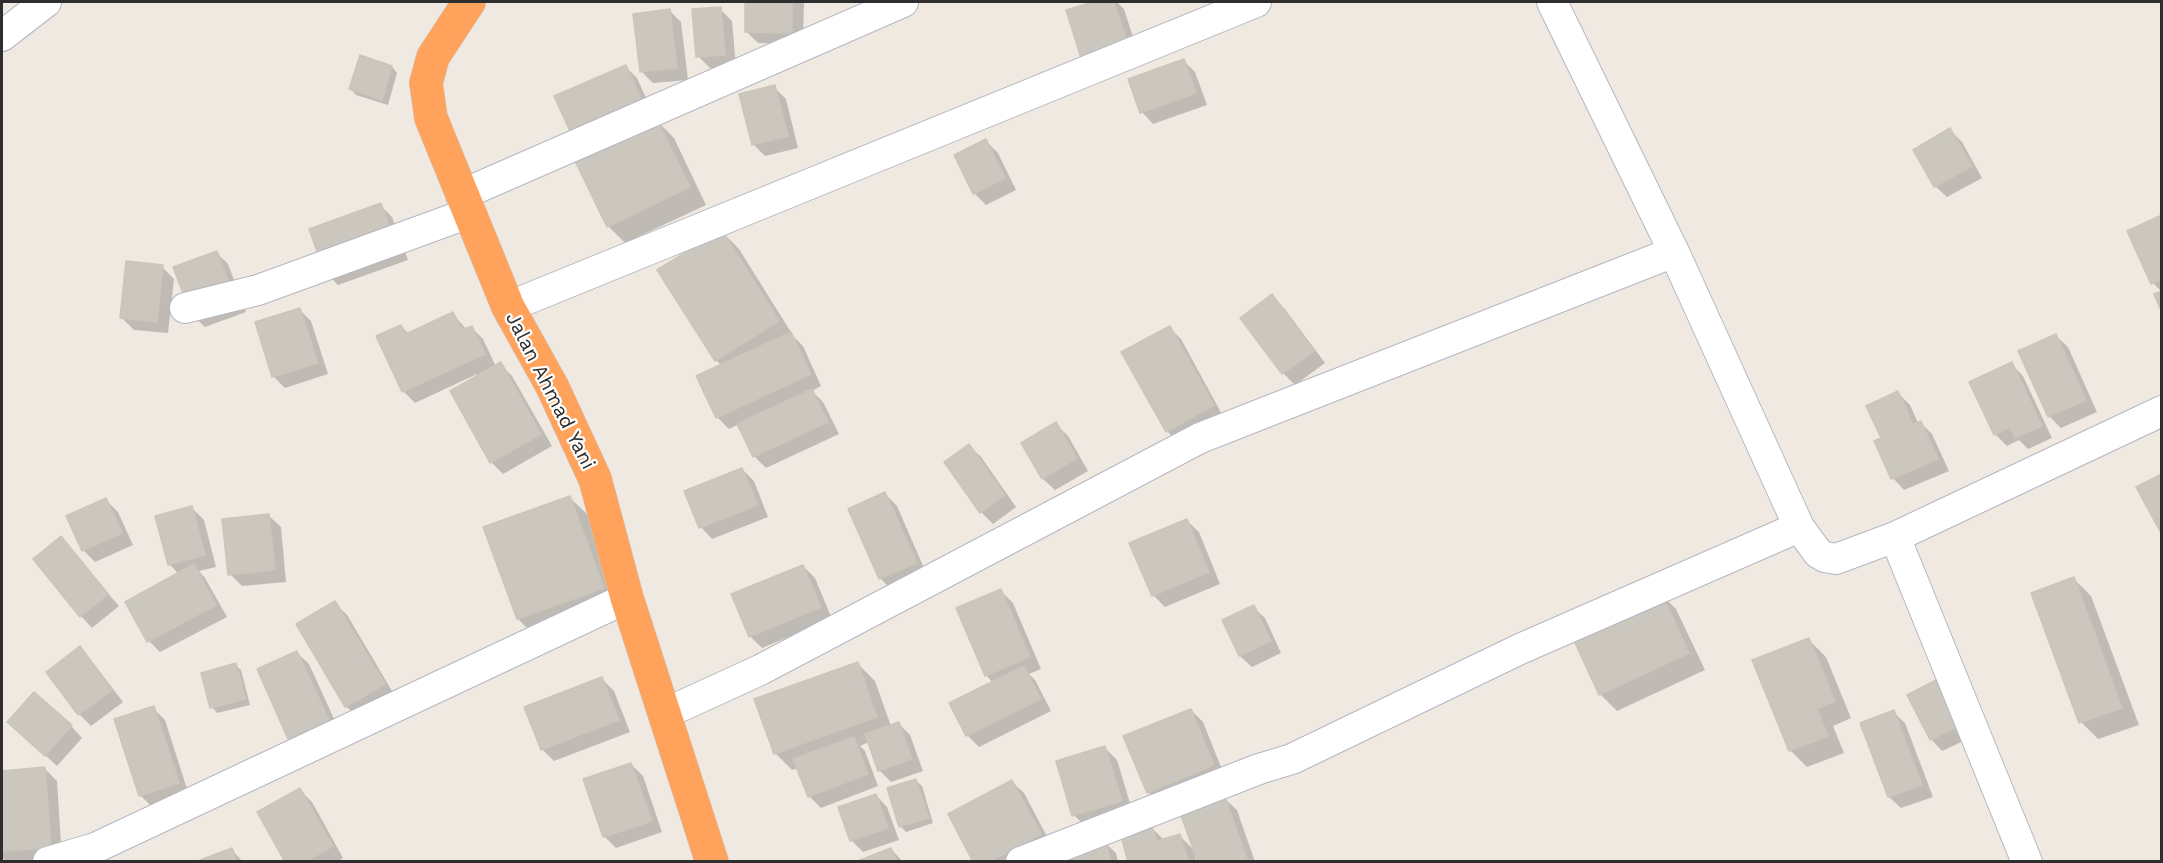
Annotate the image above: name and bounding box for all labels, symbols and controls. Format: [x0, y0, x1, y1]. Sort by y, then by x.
street label: Jalan Ahmad Yani [500, 308, 600, 474]

